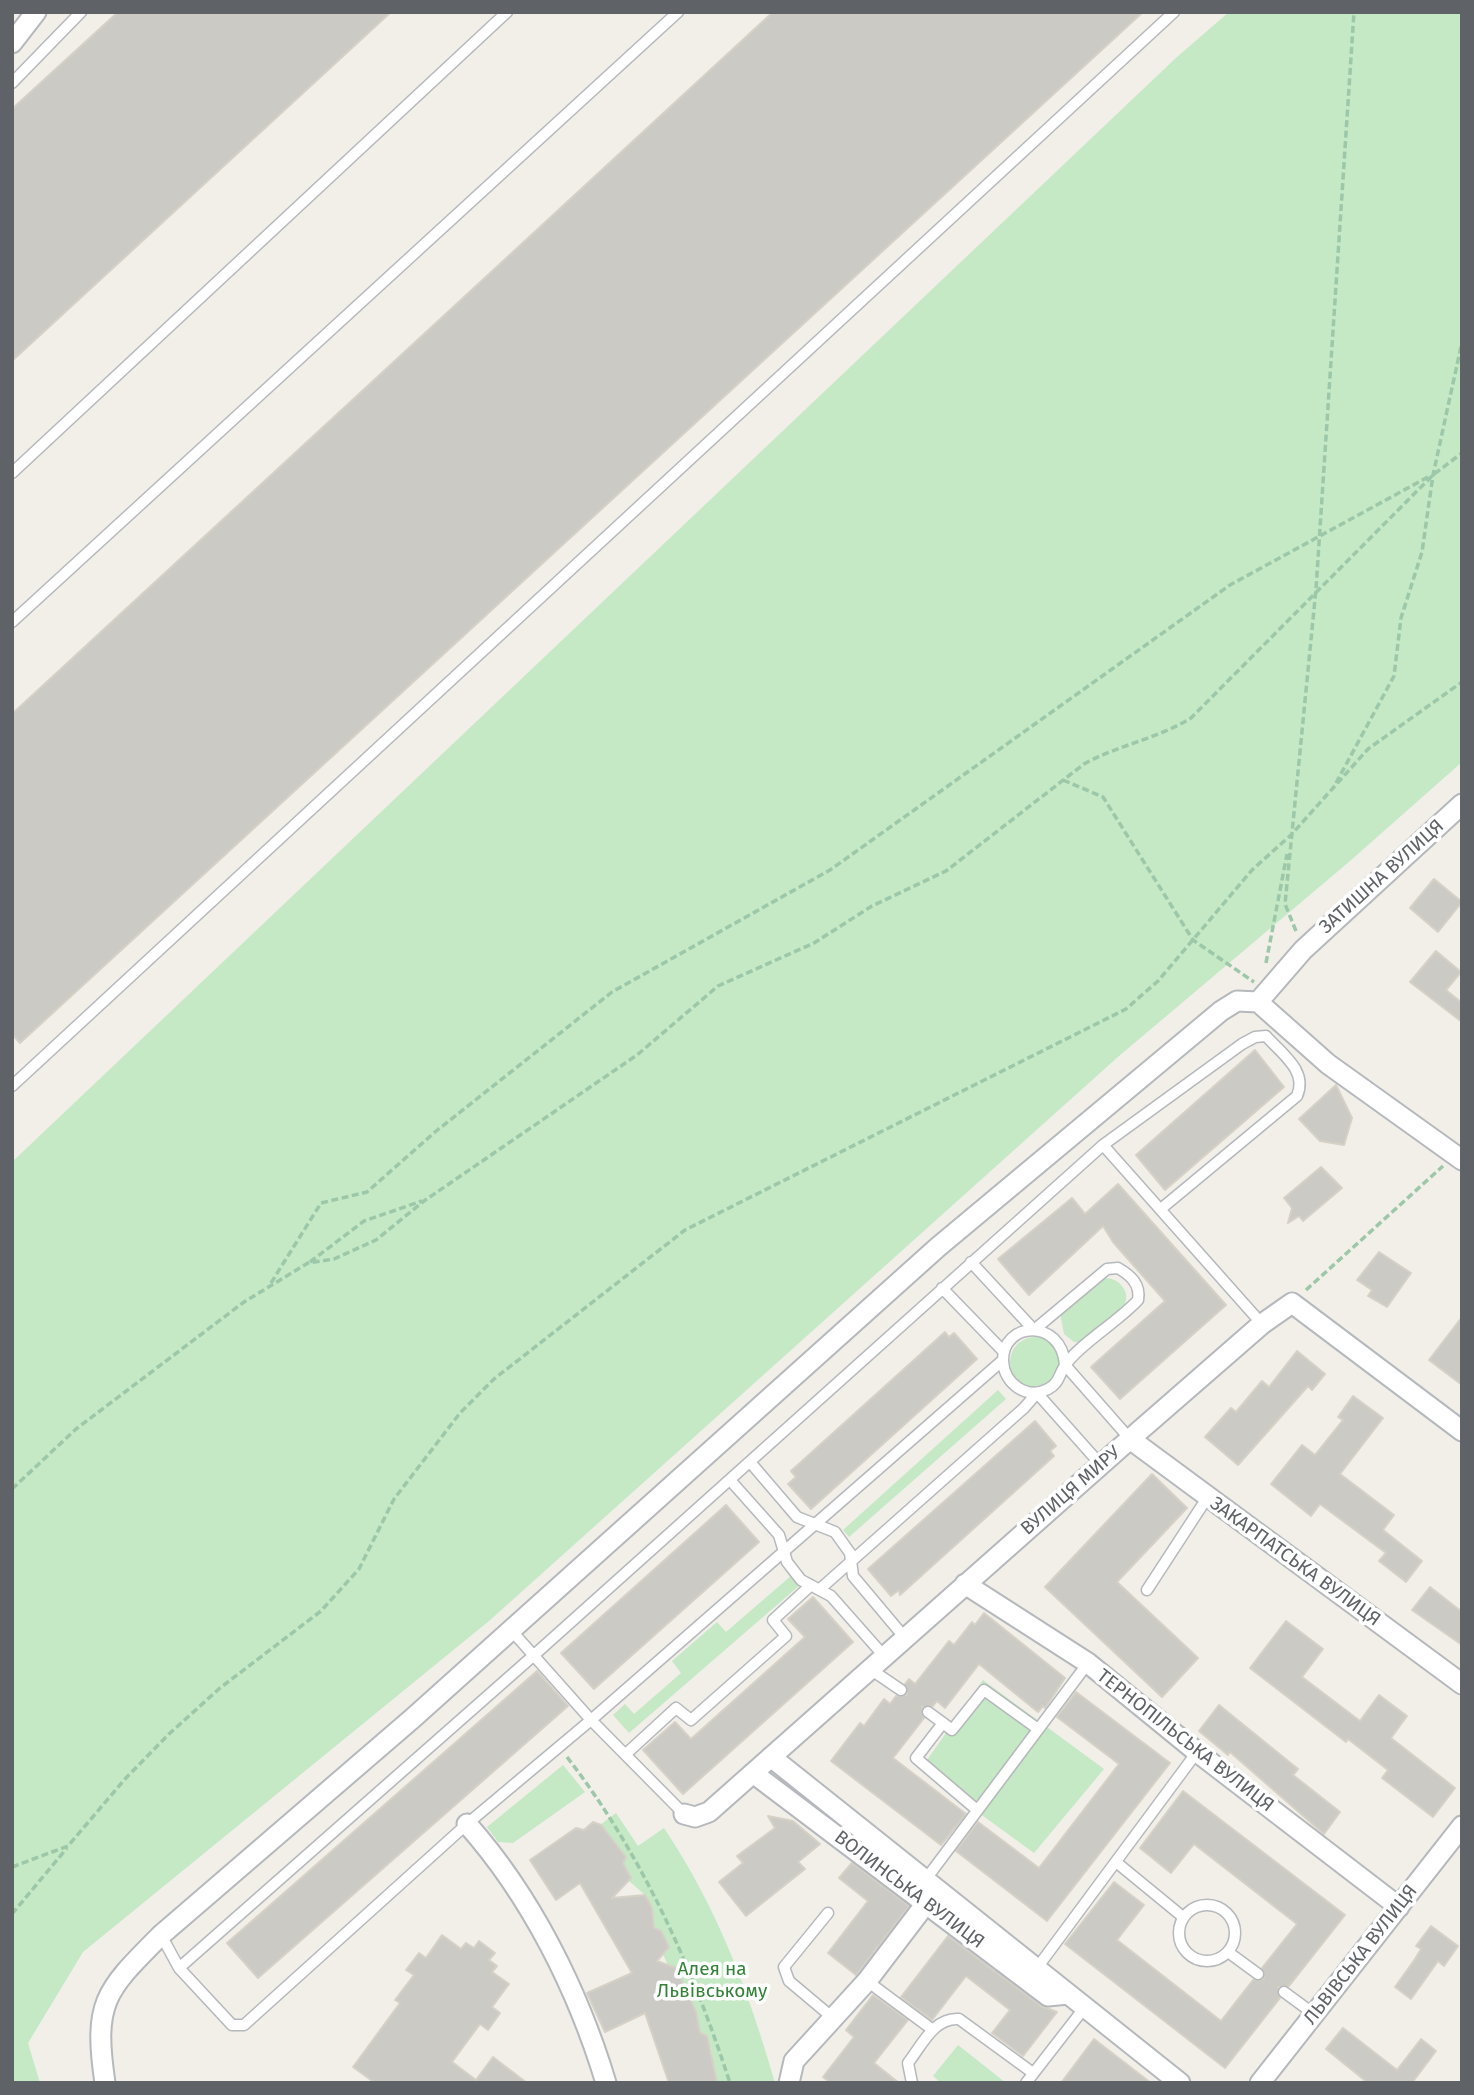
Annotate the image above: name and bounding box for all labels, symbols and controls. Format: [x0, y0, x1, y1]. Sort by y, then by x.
street label: ЗАТИШНА ВУЛИЦЯ [1315, 815, 1449, 939]
street label: ВУЛИЦЯ МИРУ [1017, 1442, 1125, 1540]
street label: ЗАКАРПАТСЬКА ВУЛИЦЯ [1205, 1493, 1385, 1631]
street label: ТЕРНОПІЛЬСЬКА ВУЛИЦЯ [1092, 1665, 1278, 1817]
street label: ВОЛИНСЬКА ВУЛИЦЯ [829, 1826, 989, 1954]
street label: ЛЬВІВСЬКА ВУЛИЦЯ [1299, 1880, 1423, 2030]
park label: Алея на Львівському [657, 1959, 767, 2003]

